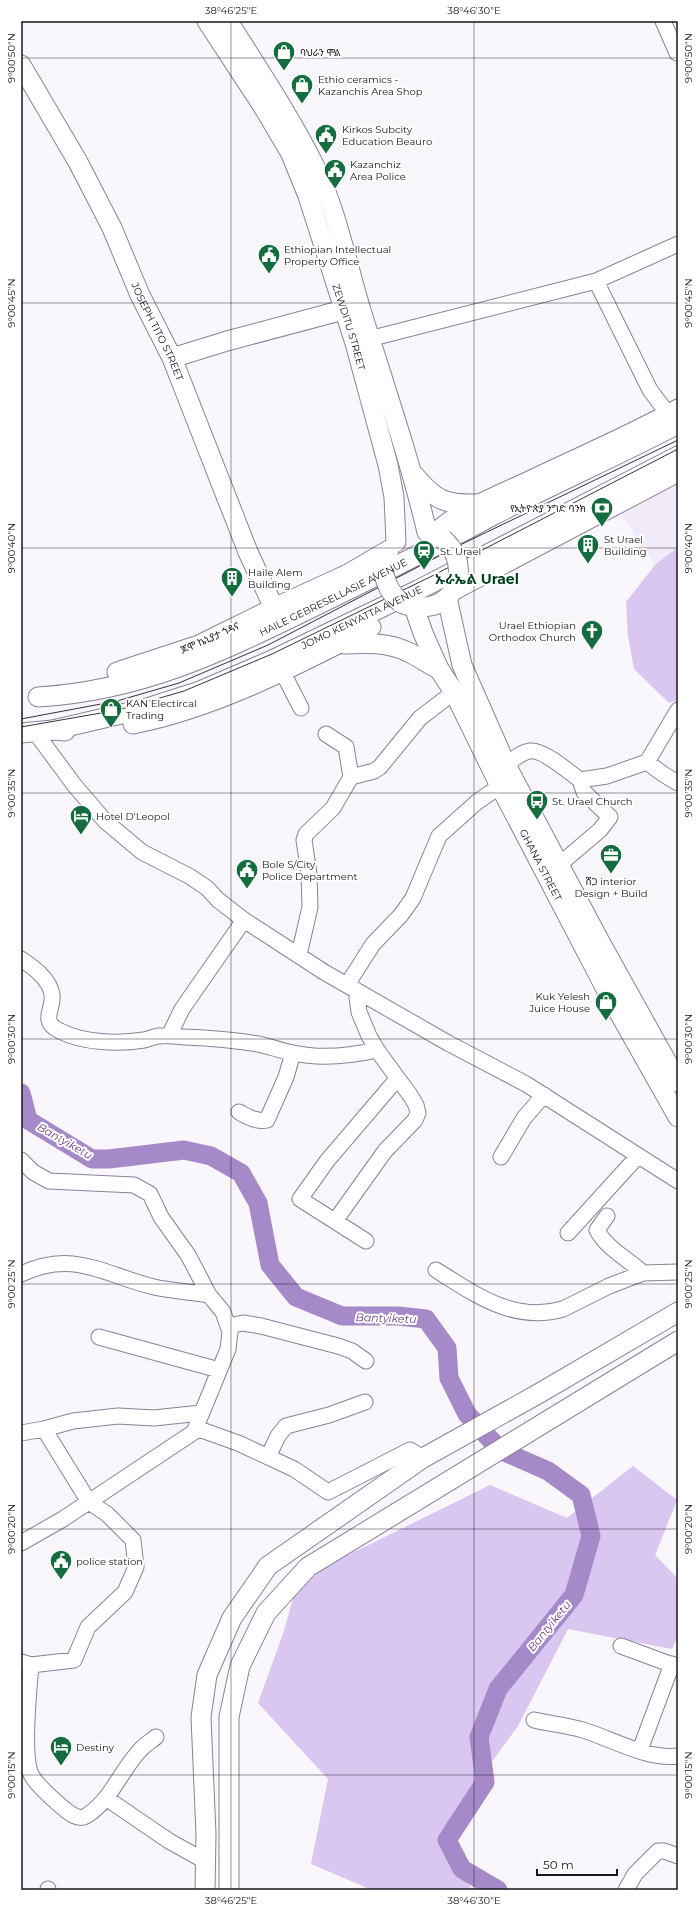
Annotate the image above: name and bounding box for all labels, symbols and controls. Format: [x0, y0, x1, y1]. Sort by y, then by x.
text: 38°46'25"E [205, 4, 258, 17]
text: 38°46'30"E [447, 4, 501, 17]
text: 9°00'50"N [5, 33, 18, 83]
text: 9°00'50"N [682, 33, 695, 83]
shop icon: ባህራን ሞል [271, 39, 297, 72]
place label: ባህራን ሞል [300, 46, 341, 59]
shop icon: Ethio ceramics - Kazanchis Area Shop [289, 72, 315, 105]
place label: Ethio ceramics - Kazanchis Area Shop [318, 73, 423, 98]
public building icon: Kirkos Subcity Education Beauro [313, 122, 339, 155]
place label: Kirkos Subcity Education Beauro [342, 123, 432, 148]
public building icon: Kazanchiz Area Police [322, 157, 348, 190]
place label: Kazanchiz Area Police [350, 158, 406, 183]
public building icon: Ethiopian Intellectual Property Office [256, 242, 282, 275]
place label: Ethiopian Intellectual Property Office [284, 243, 391, 268]
text: 9°00'45"N [5, 278, 18, 328]
text: 9°00'45"N [682, 278, 695, 328]
street label: JOSEPH TITO STREET [129, 279, 187, 383]
street label: ZEWDITU STREET [330, 282, 369, 372]
bank icon: የኢትዮጵያ ንግድ ባንክ [589, 495, 615, 528]
place label: የኢትዮጵያ ንግድ ባንክ [510, 502, 586, 515]
text: 9°00'40"N [5, 523, 18, 573]
text: 9°00'40"N [682, 523, 695, 573]
building icon: St Urael Building [575, 532, 601, 565]
place label: St Urael Building [604, 533, 647, 558]
station icon: St. Urael [411, 538, 437, 571]
place label: St. Urael [440, 545, 481, 558]
street label: HAILE GEBRESELLASIE AVENUE [257, 555, 409, 639]
building icon: Haile Alem Building [219, 565, 245, 598]
place label: Haile Alem Building [248, 566, 303, 591]
district label: ኡራኤል Urael [435, 570, 519, 588]
street label: JOMO KENYATTA AVENUE [298, 582, 425, 652]
church icon: Urael Ethiopian Orthodox Church [579, 618, 605, 651]
street label: ጆሞ ኬኒያታ ጎዳና [179, 619, 241, 657]
place label: Urael Ethiopian Orthodox Church [489, 619, 576, 644]
shop icon: KAN Electircal Trading [98, 696, 124, 729]
place label: KAN Electircal Trading [126, 697, 197, 722]
text: 9°00'35"N [5, 769, 18, 817]
text: 9°00'35"N [682, 769, 695, 817]
bus stop icon: St. Urael Church [524, 788, 550, 821]
place label: St. Urael Church [552, 795, 633, 808]
hotel icon: Hotel D'Leopol [68, 803, 94, 836]
place label: Hotel D'Leopol [96, 810, 170, 823]
street label: GHANA STREET [517, 827, 565, 903]
office icon: ሸጋ interior Design + Build [598, 842, 624, 875]
public building icon: Bole S/City Police Department [234, 857, 260, 890]
place label: Bole S/City Police Department [262, 858, 358, 883]
place label: ሸጋ interior Design + Build [575, 875, 647, 900]
shop icon: Kuk Yelesh Juice House [593, 989, 619, 1022]
place label: Kuk Yelesh Juice House [528, 990, 590, 1015]
text: 9°00'30"N [5, 1014, 18, 1064]
text: 9°00'30"N [682, 1014, 695, 1064]
water label: Bantyiketu [35, 1120, 95, 1162]
text: 9°00'25"N [5, 1259, 18, 1309]
text: 9°00'25"N [682, 1259, 695, 1309]
water label: Bantyiketu [355, 1310, 417, 1326]
text: 9°00'20"N [5, 1504, 18, 1554]
text: 9°00'20"N [682, 1504, 695, 1554]
public building icon: police station [48, 1548, 74, 1581]
place label: police station [76, 1555, 143, 1568]
water label: Bantyiketu [524, 1598, 574, 1654]
hotel icon: Destiny [48, 1734, 74, 1767]
place label: Destiny [76, 1741, 114, 1754]
text: 9°00'15"N [5, 1751, 18, 1799]
text: 9°00'15"N [682, 1751, 695, 1799]
scale bar [537, 1851, 617, 1877]
text: 50 m [543, 1857, 574, 1872]
text: 38°46'25"E [205, 1894, 258, 1907]
text: 38°46'30"E [447, 1894, 501, 1907]

